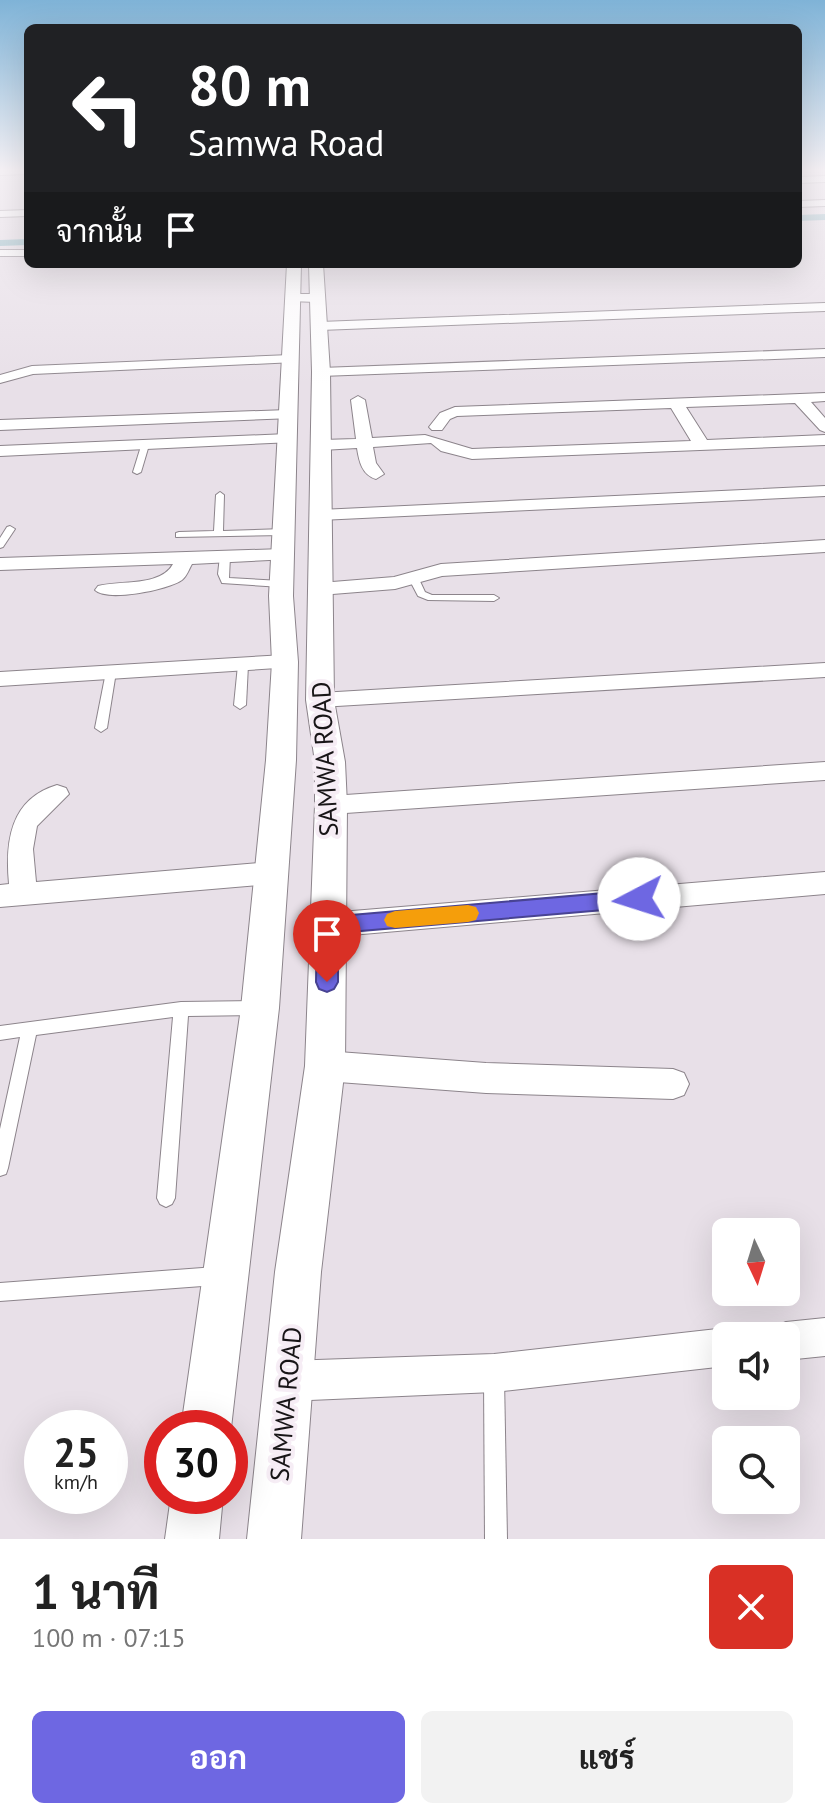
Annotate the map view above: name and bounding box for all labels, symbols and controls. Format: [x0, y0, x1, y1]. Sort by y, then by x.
text: 80 m [188, 49, 311, 121]
icon: left [56, 56, 160, 160]
text: Samwa Road [188, 119, 384, 166]
icon: arrive [159, 208, 203, 252]
text: จากนั้น [56, 211, 143, 250]
street label: SAMWA ROAD [304, 681, 345, 837]
position arrow [597, 857, 681, 941]
pin [293, 900, 361, 982]
icon: arrive [305, 912, 349, 956]
north arrow [712, 1218, 800, 1306]
map controls [712, 1218, 800, 1514]
button: sound [712, 1322, 800, 1410]
street label: SAMWA ROAD [262, 1325, 309, 1483]
speed limit sign: 30 [144, 1410, 248, 1514]
text: 25 [53, 1426, 99, 1478]
button: search [712, 1426, 800, 1514]
text: km/h [54, 1469, 98, 1495]
text: 1 นาที [32, 1560, 160, 1622]
button: close [709, 1565, 793, 1649]
text: 100 m · 07:15 [32, 1621, 186, 1654]
button: ออก [32, 1711, 405, 1803]
button: แชร์ [421, 1711, 793, 1803]

